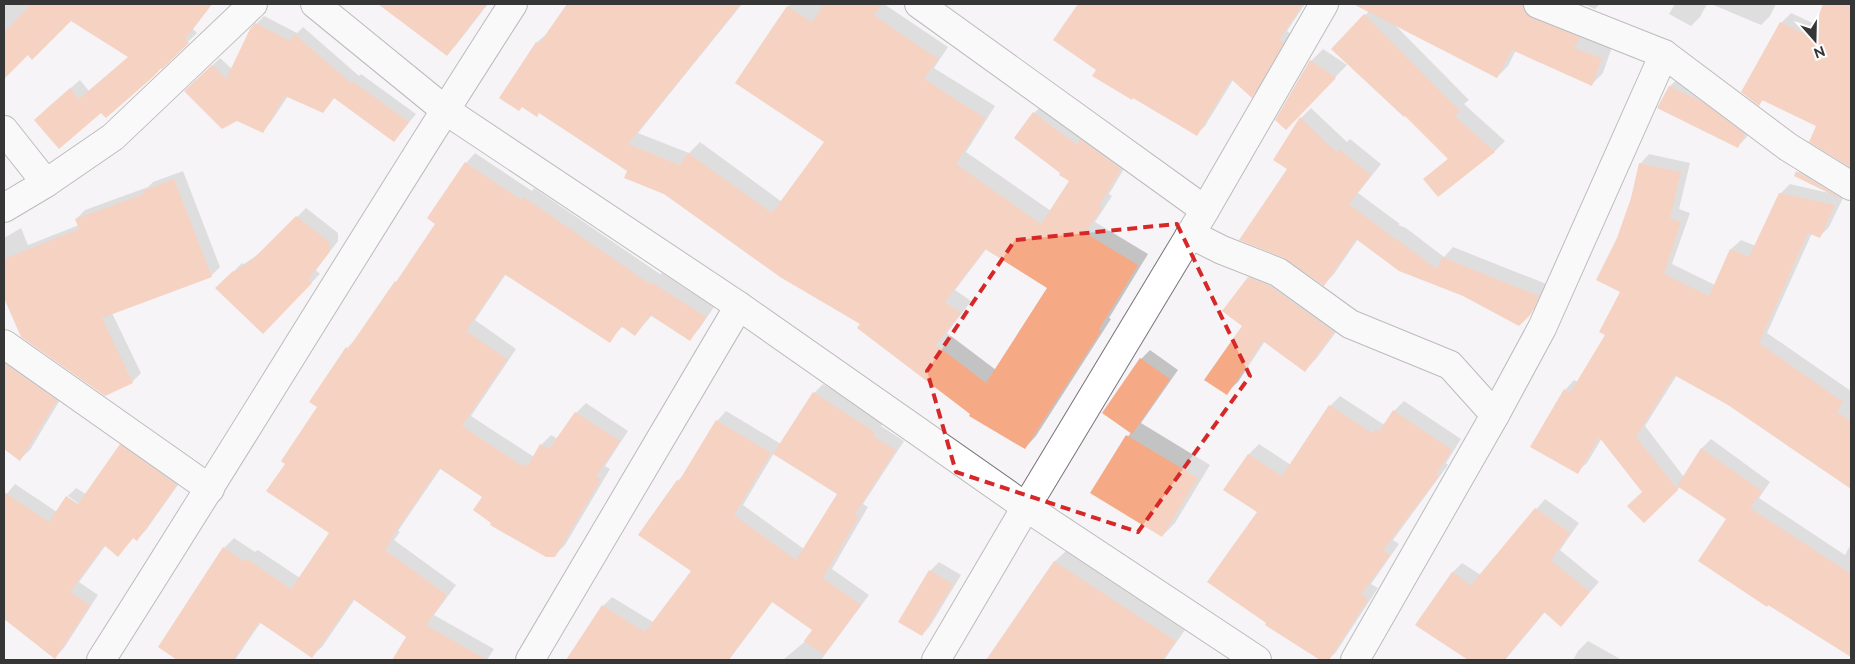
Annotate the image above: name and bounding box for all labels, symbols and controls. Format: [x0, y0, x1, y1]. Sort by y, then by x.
north arrow [1790, 15, 1840, 65]
text: N [1812, 43, 1827, 62]

